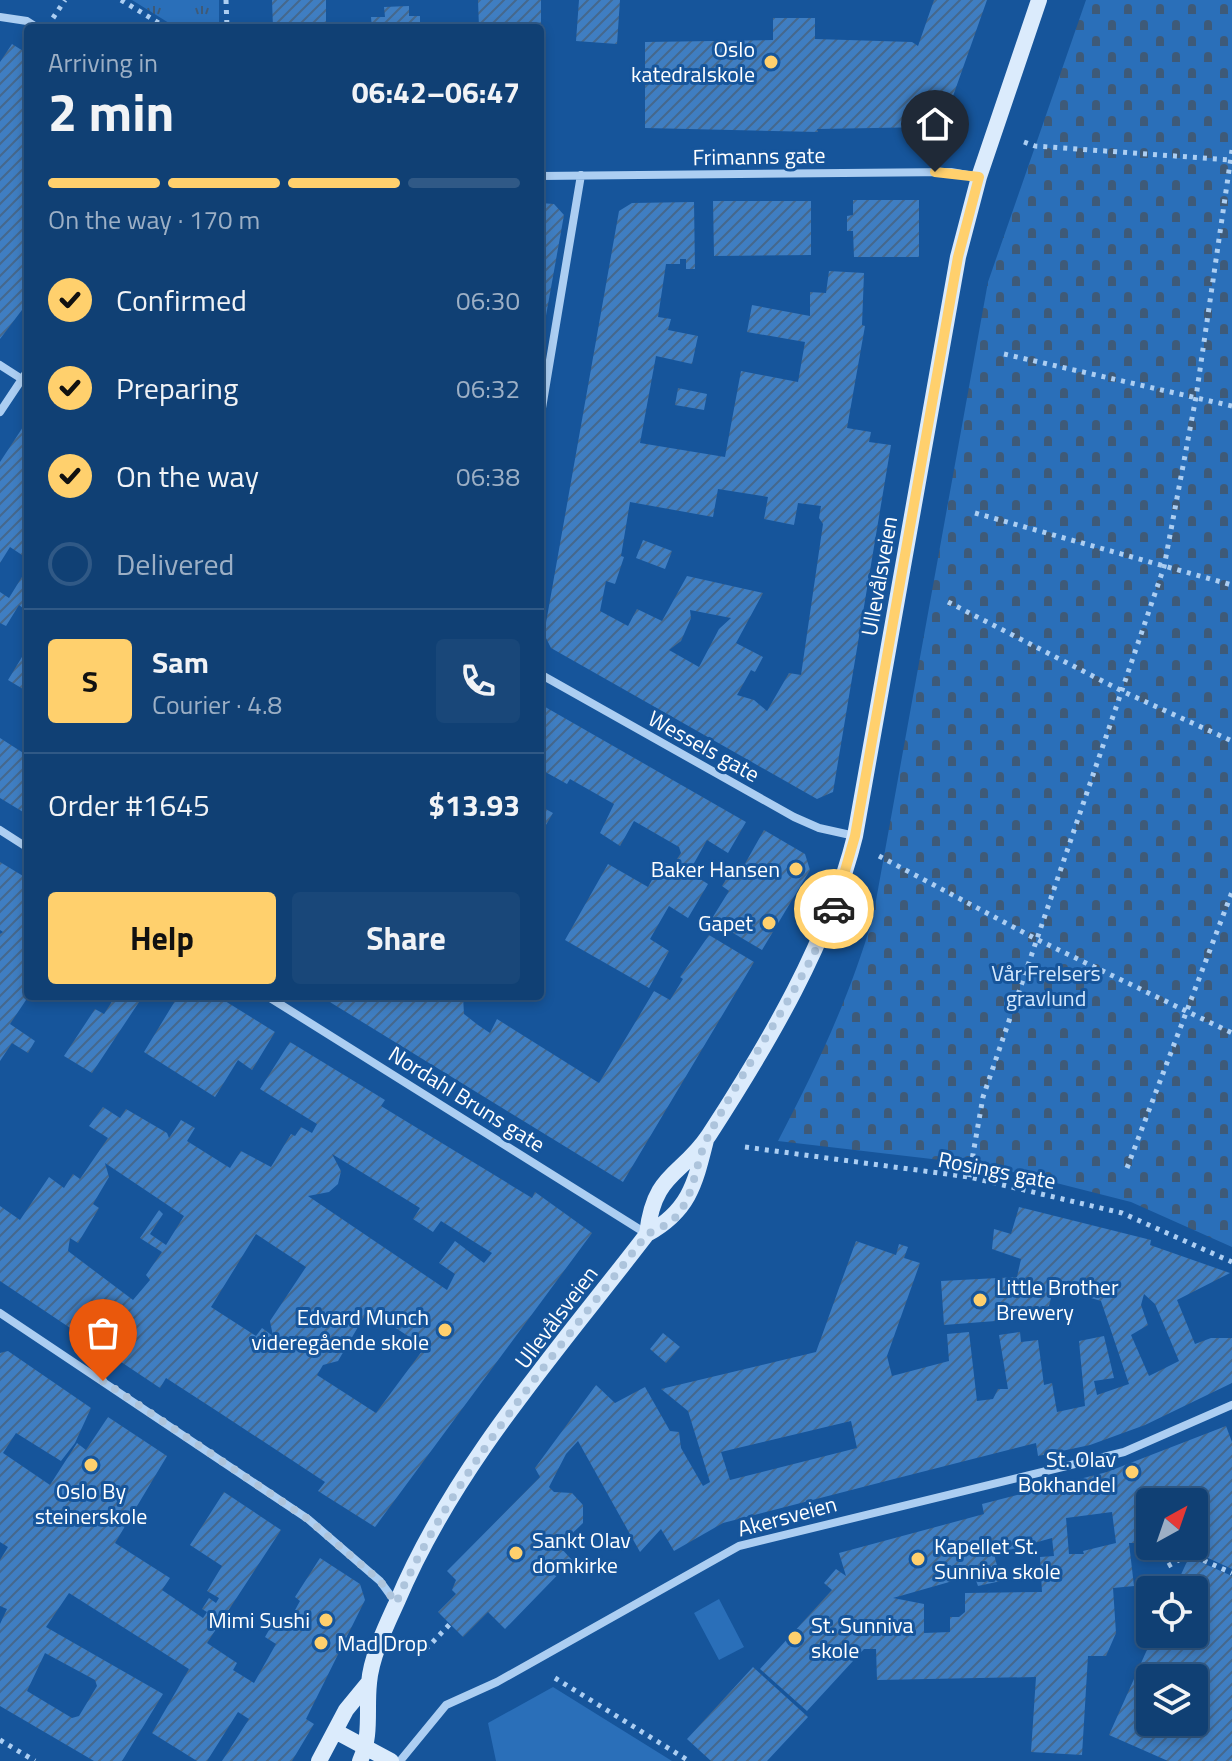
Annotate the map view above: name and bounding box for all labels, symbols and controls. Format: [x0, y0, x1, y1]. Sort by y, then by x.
place label: Oslo katedralskole [631, 32, 755, 91]
text: Arriving in [48, 43, 158, 82]
marker: Oslo katedralskole [762, 53, 780, 71]
text: 06:42–06:47 [352, 69, 520, 115]
text: 2 min [48, 72, 174, 151]
pin [901, 90, 969, 172]
icon: home [913, 102, 957, 146]
street label: Frimanns gate [692, 138, 826, 174]
text: On the way · 170 m [48, 200, 260, 239]
text: Confirmed [116, 277, 247, 323]
icon: check [48, 278, 92, 322]
text: 06:30 [456, 281, 520, 320]
text: Preparing [116, 365, 238, 411]
icon: check [48, 366, 92, 410]
text: 06:32 [456, 369, 520, 408]
text: On the way [116, 453, 259, 499]
icon: check [48, 454, 92, 498]
text: 06:38 [456, 457, 520, 496]
street label: Ullevålsveien [852, 513, 906, 639]
text: Delivered [116, 541, 234, 587]
text: Sam [152, 639, 209, 685]
button: phone [436, 639, 520, 723]
text: S [82, 658, 98, 704]
text: Courier · 4.8 [152, 685, 282, 724]
street label: Wessels gate [642, 701, 766, 791]
text: Order #1645 [48, 782, 210, 828]
text: $13.93 [428, 782, 520, 828]
place label: Baker Hansen [651, 852, 780, 886]
marker: Baker Hansen [787, 860, 805, 878]
courier [794, 869, 874, 949]
icon: car [812, 887, 856, 931]
button: Help [48, 892, 276, 984]
button: Share [292, 892, 520, 984]
place label: Gapet [698, 906, 753, 940]
marker: Gapet [760, 914, 778, 932]
park label: Vår Frelsers gravlund [991, 956, 1101, 1015]
street label: Nordahl Bruns gate [382, 1037, 552, 1161]
street label: Rosings gate [935, 1142, 1059, 1198]
street label: Ullevålsveien [506, 1258, 606, 1376]
place label: Little Brother Brewery [996, 1270, 1119, 1329]
marker: Little Brother Brewery [971, 1291, 989, 1309]
pin [69, 1299, 137, 1381]
place label: Edvard Munch videregående skole [251, 1300, 429, 1359]
icon: bag [81, 1311, 125, 1355]
marker: Edvard Munch videregående skole [436, 1321, 454, 1339]
place label: St. Olav Bokhandel [1018, 1442, 1116, 1501]
marker: Oslo By steinerskole [82, 1456, 100, 1474]
marker: St. Olav Bokhandel [1123, 1463, 1141, 1481]
place label: Oslo By steinerskole [35, 1474, 147, 1533]
street label: Akersveien [734, 1486, 840, 1546]
north arrow [1136, 1488, 1208, 1560]
map controls [1136, 1488, 1208, 1736]
place label: Sankt Olav domkirke [532, 1523, 631, 1582]
place label: Kapellet St. Sunniva skole [934, 1529, 1061, 1588]
marker: Sankt Olav domkirke [507, 1544, 525, 1562]
marker: Kapellet St. Sunniva skole [909, 1550, 927, 1568]
button: locate [1136, 1576, 1208, 1648]
place label: Mimi Sushi [208, 1603, 310, 1637]
place label: St. Sunniva skole [811, 1608, 914, 1667]
marker: Mimi Sushi [317, 1611, 335, 1629]
place label: Mad Drop [337, 1626, 428, 1660]
marker: St. Sunniva skole [786, 1629, 804, 1647]
marker: Mad Drop [312, 1634, 330, 1652]
button: layers [1136, 1664, 1208, 1736]

